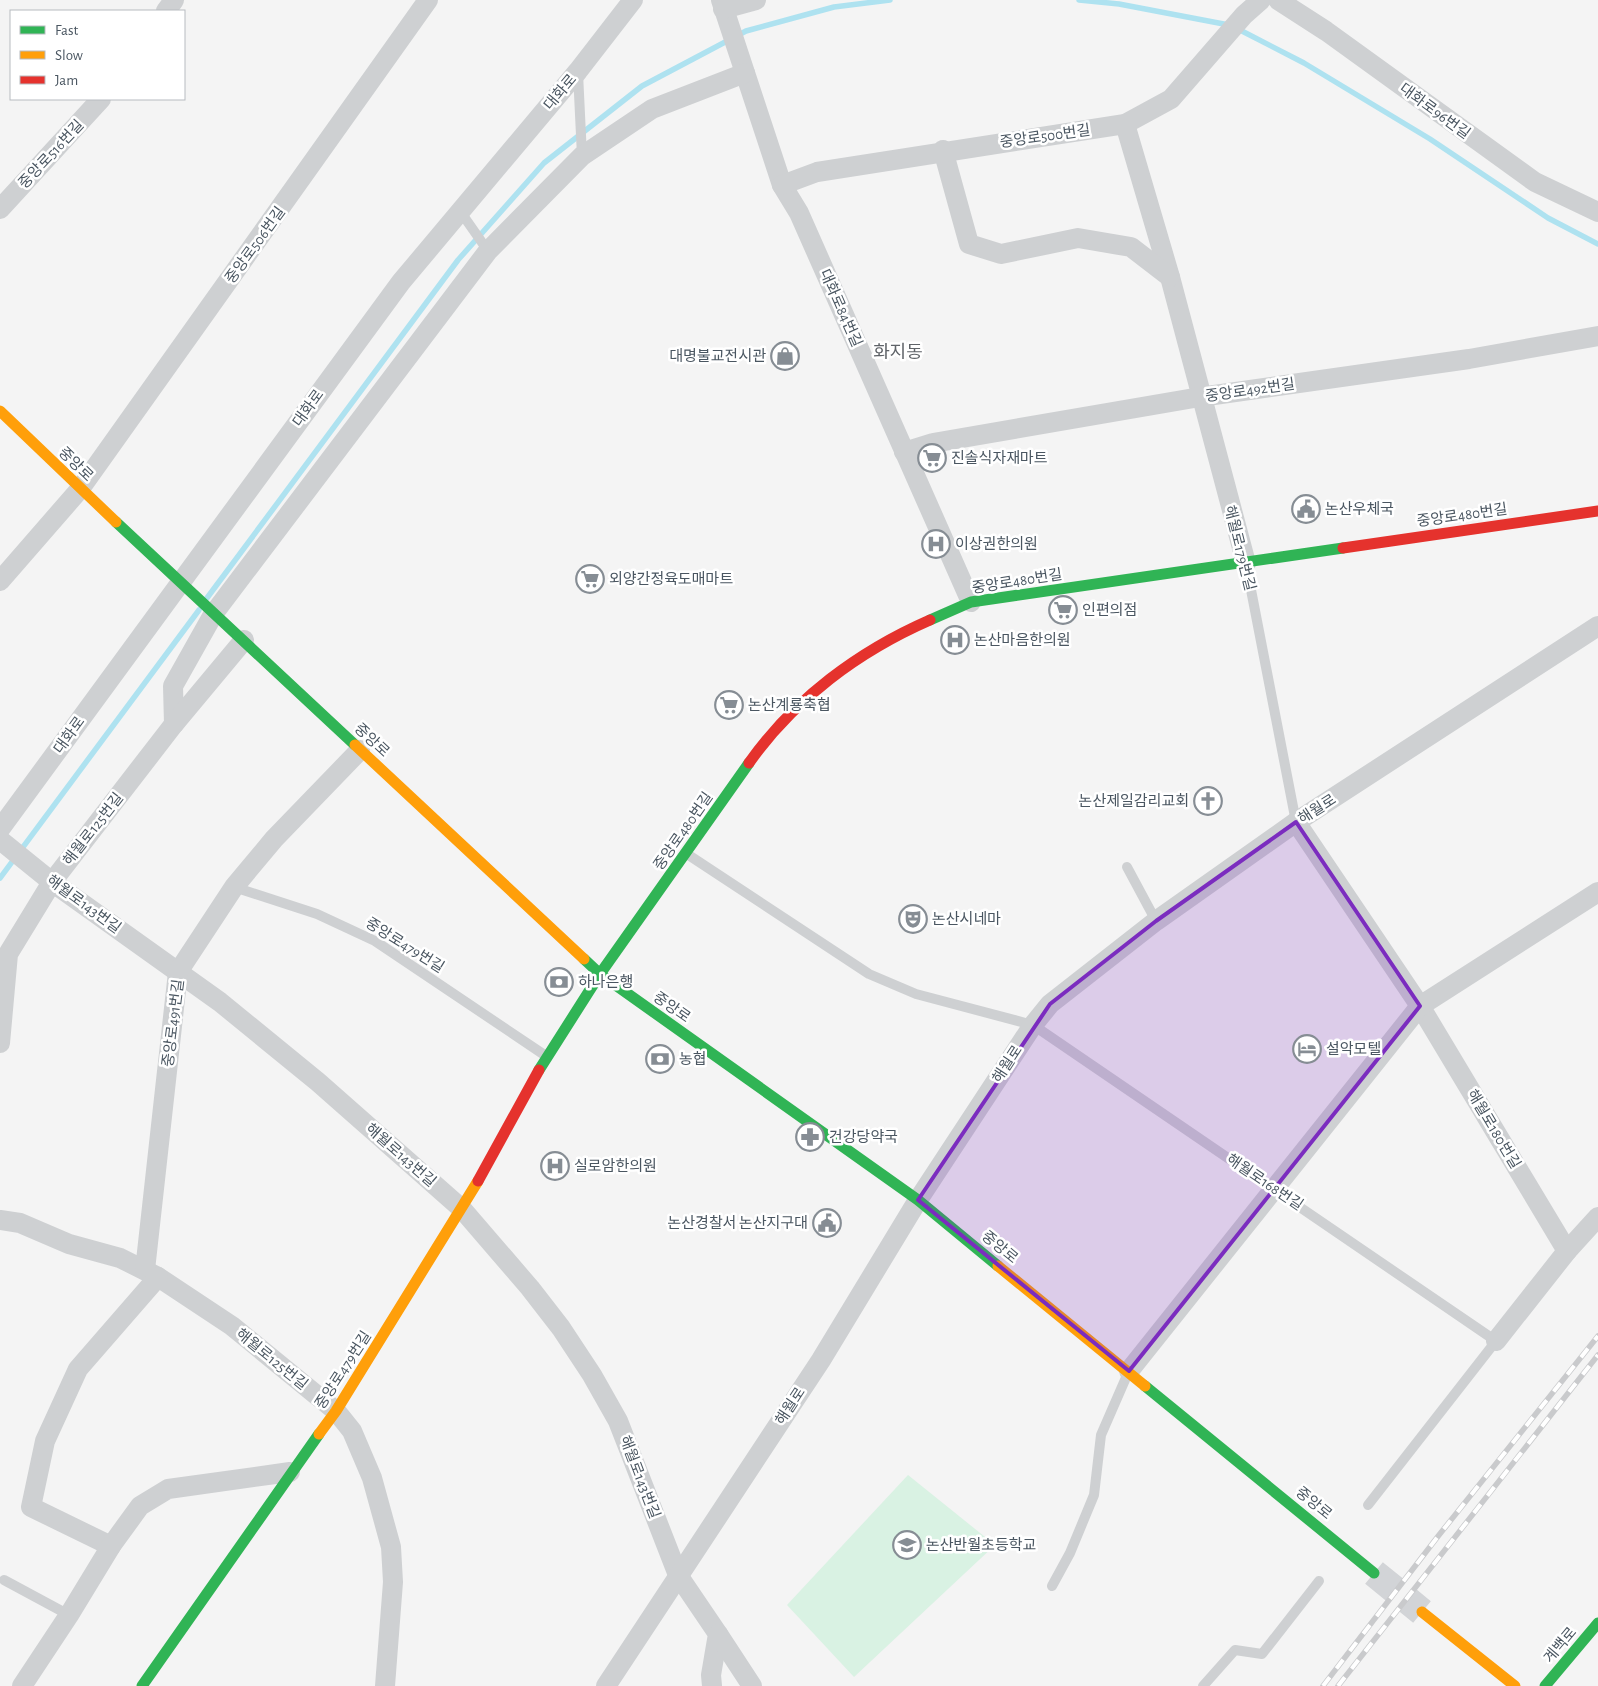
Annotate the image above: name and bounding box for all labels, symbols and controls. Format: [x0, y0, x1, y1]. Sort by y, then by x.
legend [10, 10, 185, 100]
text: Fast [55, 23, 79, 38]
text: Slow [55, 48, 83, 63]
street label: 대화로 [541, 71, 579, 113]
text: Jam [55, 73, 78, 88]
street label: 대화로96번길 [1397, 80, 1473, 142]
street label: 중앙로516번길 [15, 117, 87, 191]
street label: 중앙로500번길 [999, 122, 1091, 150]
street label: 중앙로506번길 [222, 204, 288, 286]
street label: 대화로84번길 [817, 267, 865, 349]
shop icon: 대명불교전시관 [770, 341, 800, 371]
district label: 화지동 [873, 342, 923, 362]
place label: 대명불교전시관 [669, 348, 766, 364]
street label: 중앙로492번길 [1204, 376, 1296, 404]
street label: 대화로 [289, 387, 327, 429]
supermarket icon: 진솔식자재마트 [917, 443, 947, 473]
street label: 중앙로 [56, 444, 96, 484]
place label: 진솔식자재마트 [951, 450, 1048, 466]
public building icon: 논산우체국 [1291, 494, 1321, 524]
place label: 논산우체국 [1325, 501, 1394, 517]
street label: 중앙로480번길 [1416, 501, 1508, 529]
street label: 해월로179번길 [1222, 504, 1258, 592]
hospital icon: 이상권한의원 [921, 529, 951, 559]
place label: 이상권한의원 [955, 536, 1038, 552]
supermarket icon: 외양간정육도매마트 [575, 564, 605, 594]
street label: 중앙로480번길 [971, 566, 1063, 596]
place label: 외양간정육도매마트 [609, 571, 733, 587]
supermarket icon: 인편의점 [1048, 595, 1078, 625]
place label: 인편의점 [1082, 602, 1137, 618]
hospital icon: 논산마음한의원 [940, 625, 970, 655]
place label: 논산마음한의원 [974, 632, 1071, 648]
supermarket icon: 논산계룡축협 [714, 690, 744, 720]
place label: 논산계룡축협 [748, 697, 831, 713]
street label: 대화로 [50, 714, 88, 756]
street label: 중앙로 [351, 720, 393, 760]
church icon: 논산제일감리교회 [1193, 786, 1223, 816]
street label: 중앙로480번길 [650, 789, 716, 873]
street label: 해월로125번길 [60, 790, 126, 868]
street label: 해월로 [1295, 791, 1339, 827]
place label: 논산제일감리교회 [1079, 793, 1189, 809]
street label: 해월로143번길 [44, 872, 124, 936]
theatre icon: 논산시네마 [898, 904, 928, 934]
place label: 논산시네마 [932, 911, 1001, 927]
street label: 중앙로479번길 [363, 914, 447, 976]
bank icon: 하나은행 [544, 967, 574, 997]
place label: 하나은행 [578, 974, 633, 990]
street label: 중앙로491번길 [160, 978, 186, 1068]
street label: 중앙로 [650, 989, 694, 1025]
hotel icon: 설악모텔 [1292, 1034, 1322, 1064]
place label: 설악모텔 [1326, 1041, 1381, 1057]
street label: 해월로 [989, 1042, 1025, 1086]
bank icon: 농협 [645, 1044, 675, 1074]
place label: 농협 [679, 1051, 707, 1067]
street label: 해월로180번길 [1464, 1087, 1524, 1171]
street label: 해월로143번길 [363, 1120, 439, 1190]
pharmacy icon: 건강당약국 [795, 1122, 825, 1152]
place label: 건강당약국 [829, 1129, 898, 1145]
hospital icon: 실로암한의원 [540, 1151, 570, 1181]
street label: 해월로168번길 [1224, 1151, 1306, 1213]
place label: 실로암한의원 [574, 1158, 657, 1174]
public building icon: 논산경찰서 논산지구대 [812, 1208, 842, 1238]
place label: 논산경찰서 논산지구대 [668, 1215, 808, 1231]
street label: 중앙로 [979, 1228, 1021, 1266]
street label: 해월로125번길 [233, 1325, 311, 1393]
street label: 중앙로479번길 [312, 1328, 374, 1412]
street label: 해월로 [772, 1384, 808, 1428]
street label: 해월로143번길 [617, 1433, 663, 1521]
street label: 중앙로 [1293, 1484, 1335, 1522]
school or university icon: 논산반월초등학교 [892, 1530, 922, 1560]
place label: 논산반월초등학교 [926, 1536, 1036, 1553]
street label: 계백로 [1541, 1624, 1579, 1666]

